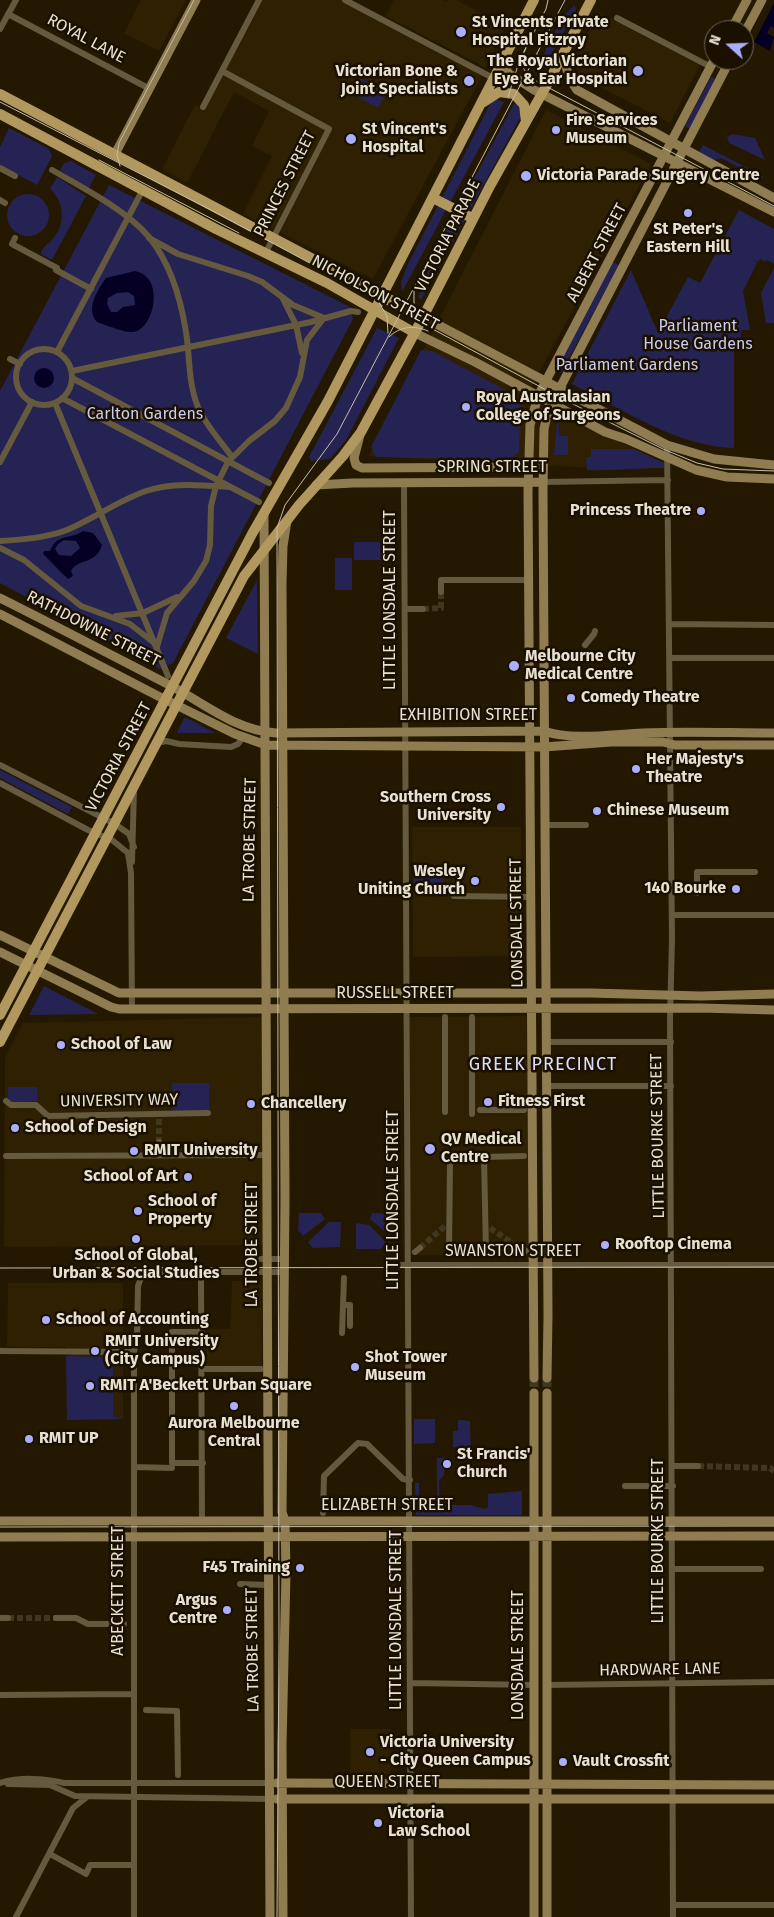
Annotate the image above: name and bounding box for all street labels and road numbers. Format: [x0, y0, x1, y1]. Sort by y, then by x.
street label: ROYAL LANE [43, 10, 129, 68]
street label: PRINCES STREET [250, 128, 320, 240]
street label: VICTORIA PARADE [411, 176, 485, 296]
street label: ALBERT STREET [563, 200, 631, 306]
street label: NICHOLSON STREET [308, 251, 442, 335]
street label: SPRING STREET [437, 458, 547, 478]
street label: LITTLE LONSDALE STREET [381, 510, 401, 690]
street label: RATHDOWNE STREET [23, 587, 163, 671]
street label: VICTORIA STREET [82, 699, 156, 815]
street label: EXHIBITION STREET [399, 706, 537, 726]
street label: LA TROBE STREET [239, 778, 261, 902]
street label: LONSDALE STREET [506, 858, 528, 988]
street label: RUSSELL STREET [336, 984, 454, 1004]
street label: LITTLE BOURKE STREET [647, 1053, 669, 1219]
street label: UNIVERSITY WAY [60, 1090, 178, 1112]
street label: LITTLE LONSDALE STREET [384, 1110, 404, 1290]
street label: LA TROBE STREET [243, 1183, 263, 1307]
street label: SWANSTON STREET [445, 1242, 581, 1262]
street label: LITTLE BOURKE STREET [649, 1458, 669, 1624]
street label: ELIZABETH STREET [321, 1496, 453, 1516]
street label: A'BECKETT STREET [109, 1526, 129, 1656]
street label: LITTLE LONSDALE STREET [387, 1530, 407, 1710]
street label: LA TROBE STREET [242, 1588, 264, 1712]
street label: LONSDALE STREET [509, 1590, 529, 1720]
street label: HARDWARE LANE [599, 1659, 721, 1681]
street label: QUEEN STREET [334, 1773, 440, 1793]

